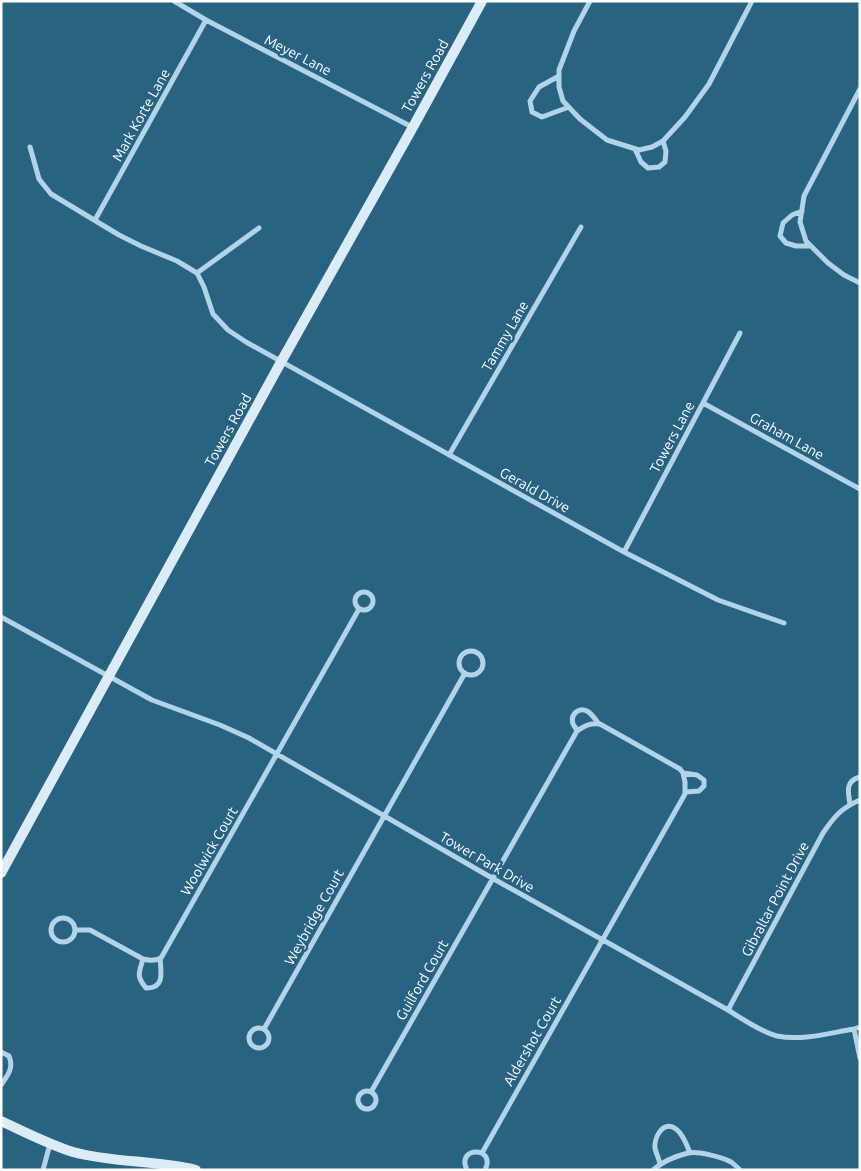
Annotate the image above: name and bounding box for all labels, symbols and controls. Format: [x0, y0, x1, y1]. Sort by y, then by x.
street label: Meyer Lane [262, 31, 334, 79]
street label: Towers Road [398, 37, 452, 115]
street label: Mark Korte Lane [109, 66, 173, 164]
street label: Tammy Lane [478, 298, 532, 374]
street label: Towers Road [201, 391, 255, 469]
street label: Towers Lane [647, 399, 697, 475]
street label: Graham Lane [747, 409, 827, 463]
street label: Gerald Drive [497, 464, 573, 516]
street label: Woolwick Court [177, 804, 241, 898]
street label: Tower Park Drive [437, 828, 537, 896]
street label: Gibraltar Point Drive [738, 839, 812, 959]
street label: Weybridge Court [281, 866, 347, 968]
street label: Guilford Court [393, 937, 452, 1023]
street label: Aldershot Court [500, 993, 564, 1089]

